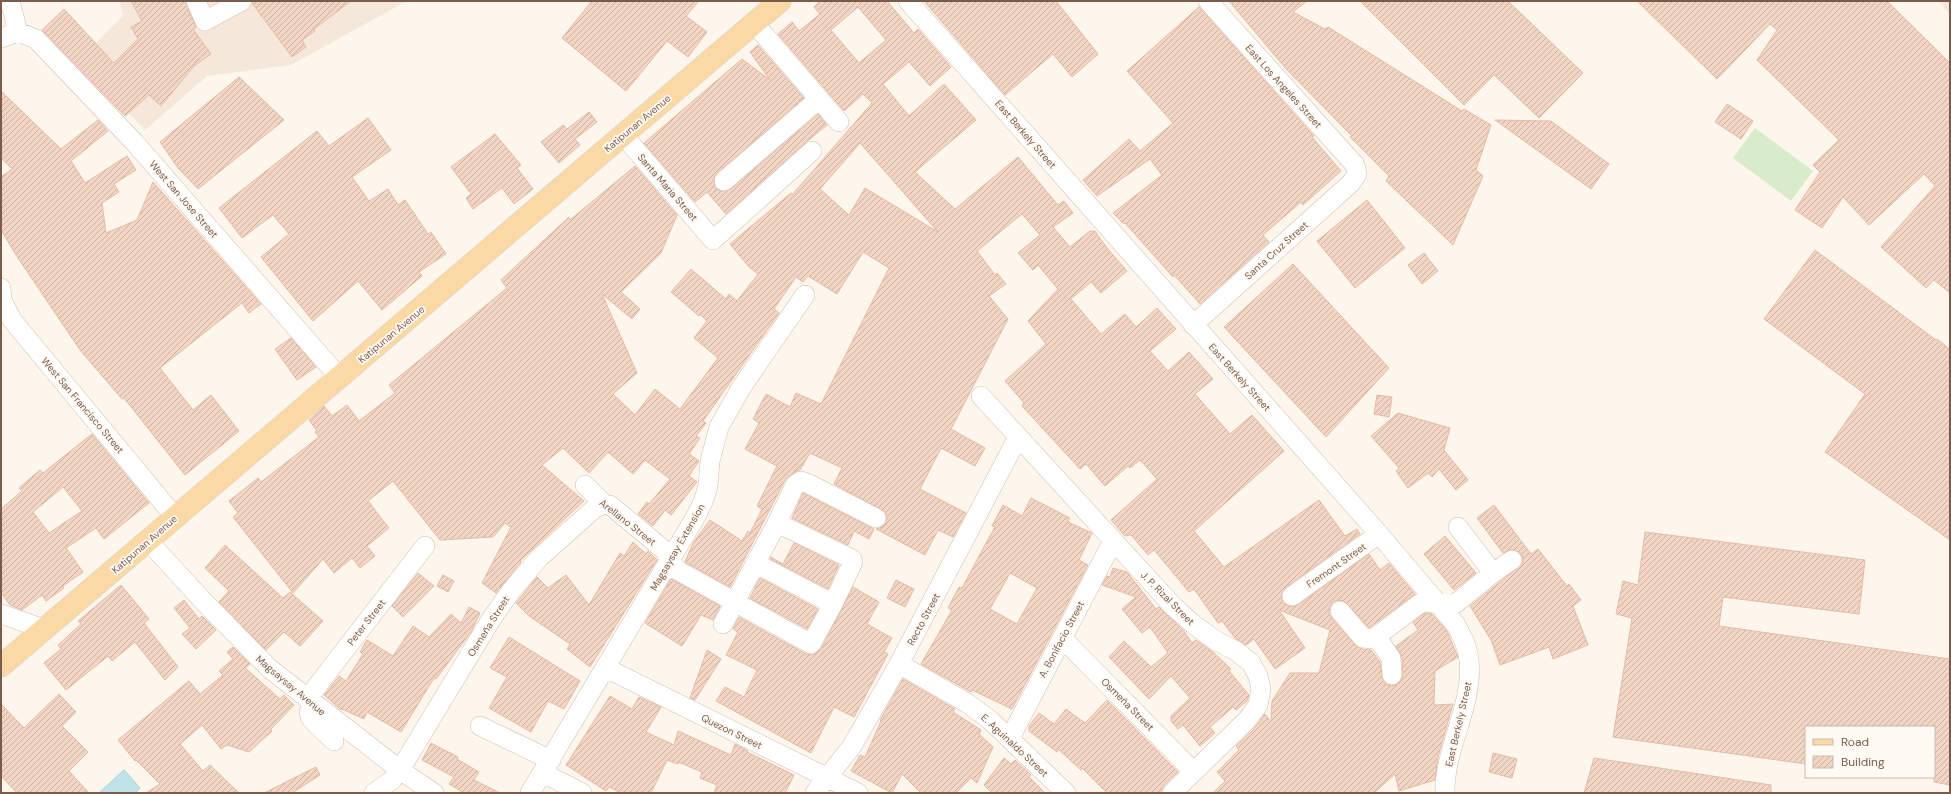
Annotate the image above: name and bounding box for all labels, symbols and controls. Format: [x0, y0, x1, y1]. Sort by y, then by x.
street label: East Los Angeles Street [1242, 42, 1325, 131]
street label: Katipunan Avenue [601, 92, 673, 155]
street label: East Berkely Street [992, 97, 1059, 171]
street label: Santa Maria Street [635, 151, 701, 224]
street label: West San Jose Street [146, 158, 221, 241]
street label: Santa Cruz Street [1242, 218, 1311, 282]
street label: Katipunan Avenue [355, 303, 427, 366]
street label: East Berkely Street [1206, 341, 1274, 414]
street label: West San Francisco Street [38, 354, 127, 456]
street label: Arellano Street [597, 496, 659, 549]
street label: Magsaysay Extension [647, 501, 708, 593]
street label: Katipunan Avenue [109, 512, 180, 576]
street label: Fremont Street [1304, 540, 1369, 591]
street label: J. P. Rizal Street [1138, 569, 1197, 628]
street label: Recto Street [904, 591, 943, 648]
street label: Osmeña Street [464, 593, 512, 659]
street label: Peter Street [344, 597, 389, 648]
street label: A. Bonifacio Street [1036, 599, 1087, 680]
street label: Magsaysay Avenue [253, 652, 329, 719]
street label: Osmeña Street [1098, 675, 1157, 734]
street label: East Berkely Street [1442, 680, 1475, 768]
street label: Quezon Street [699, 711, 765, 752]
street label: E. Aguinaldo Street [978, 711, 1051, 780]
legend [1805, 726, 1935, 778]
text: Road [1841, 734, 1869, 750]
text: Building [1841, 754, 1885, 770]

